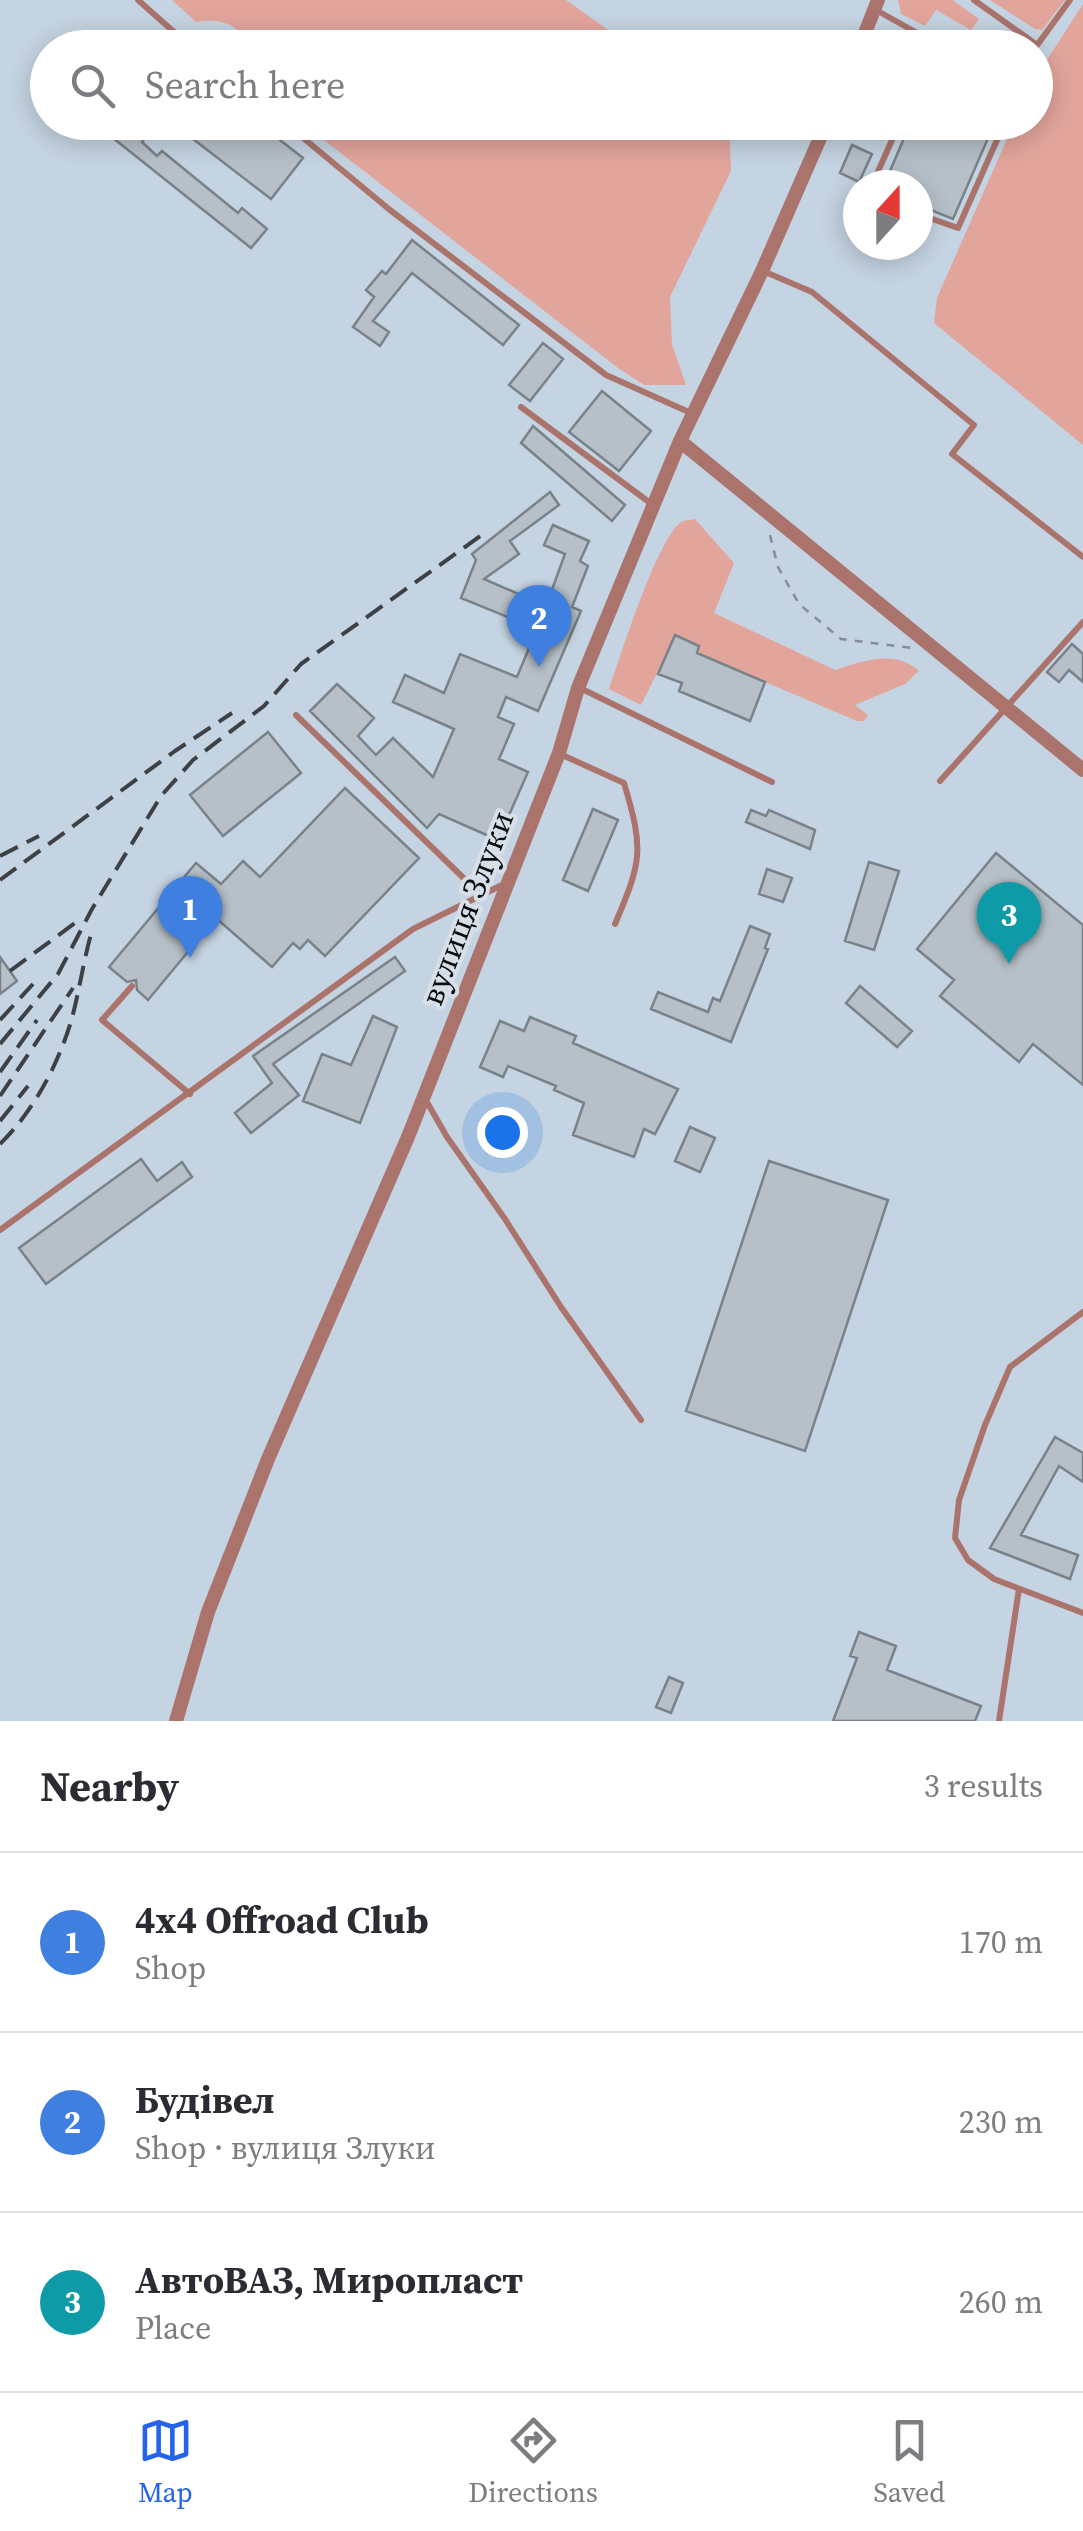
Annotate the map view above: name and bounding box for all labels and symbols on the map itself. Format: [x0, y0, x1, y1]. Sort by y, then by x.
north arrow [843, 170, 933, 260]
pin: 2 [506, 584, 572, 667]
street label: вулиця Злуки [410, 805, 524, 1011]
pin: 1 [158, 876, 222, 958]
pin: 3 [976, 882, 1042, 964]
your location [477, 1107, 528, 1158]

